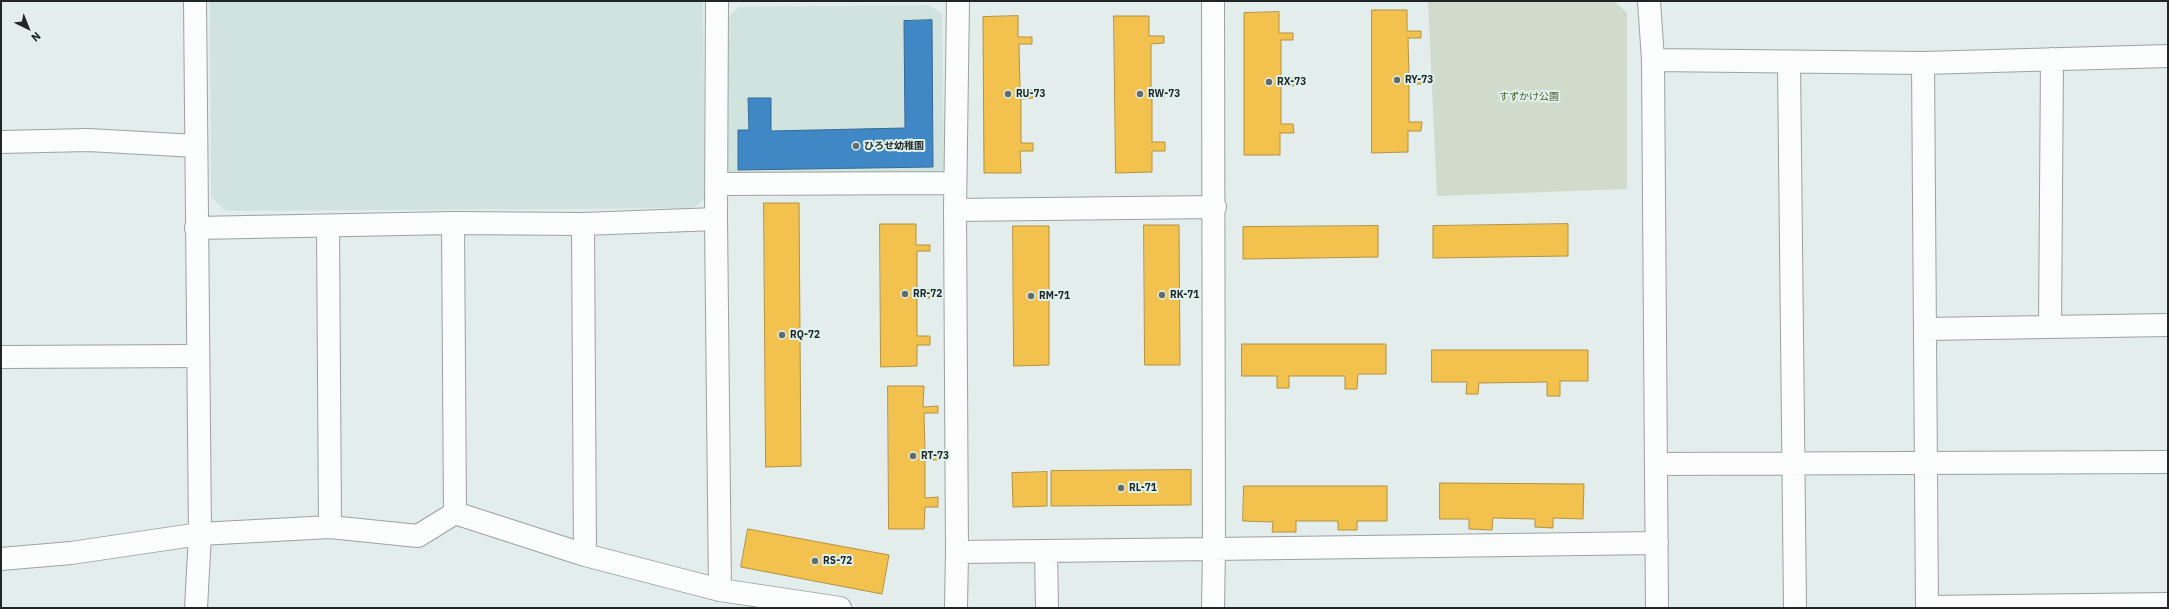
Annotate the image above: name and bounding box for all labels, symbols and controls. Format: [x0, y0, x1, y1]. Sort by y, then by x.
north arrow [8, 8, 48, 48]
text: N [28, 29, 44, 45]
place label: RY-73 [1405, 74, 1433, 86]
marker: RY-73 [1392, 75, 1402, 85]
place label: RX-73 [1277, 76, 1306, 88]
marker: RX-73 [1264, 77, 1274, 87]
place label: RU-73 [1016, 88, 1046, 100]
place label: RW-73 [1148, 88, 1180, 100]
marker: RU-73 [1003, 89, 1013, 99]
marker: RW-73 [1135, 89, 1145, 99]
park label: すずかけ公園 [1499, 91, 1559, 103]
place label: ひろせ幼稚園 [864, 140, 924, 152]
marker: ひろせ幼稚園 [851, 141, 861, 151]
place label: RR-72 [913, 288, 942, 300]
marker: RR-72 [900, 289, 910, 299]
place label: RK-71 [1170, 289, 1199, 301]
place label: RM-71 [1039, 290, 1070, 302]
marker: RK-71 [1157, 290, 1167, 300]
marker: RM-71 [1026, 291, 1036, 301]
place label: RQ-72 [790, 329, 820, 341]
marker: RQ-72 [777, 330, 787, 340]
place label: RT-73 [921, 450, 949, 462]
marker: RT-73 [908, 451, 918, 461]
place label: RL-71 [1129, 482, 1157, 494]
marker: RL-71 [1116, 483, 1126, 493]
place label: RS-72 [823, 555, 852, 567]
marker: RS-72 [810, 556, 820, 566]

